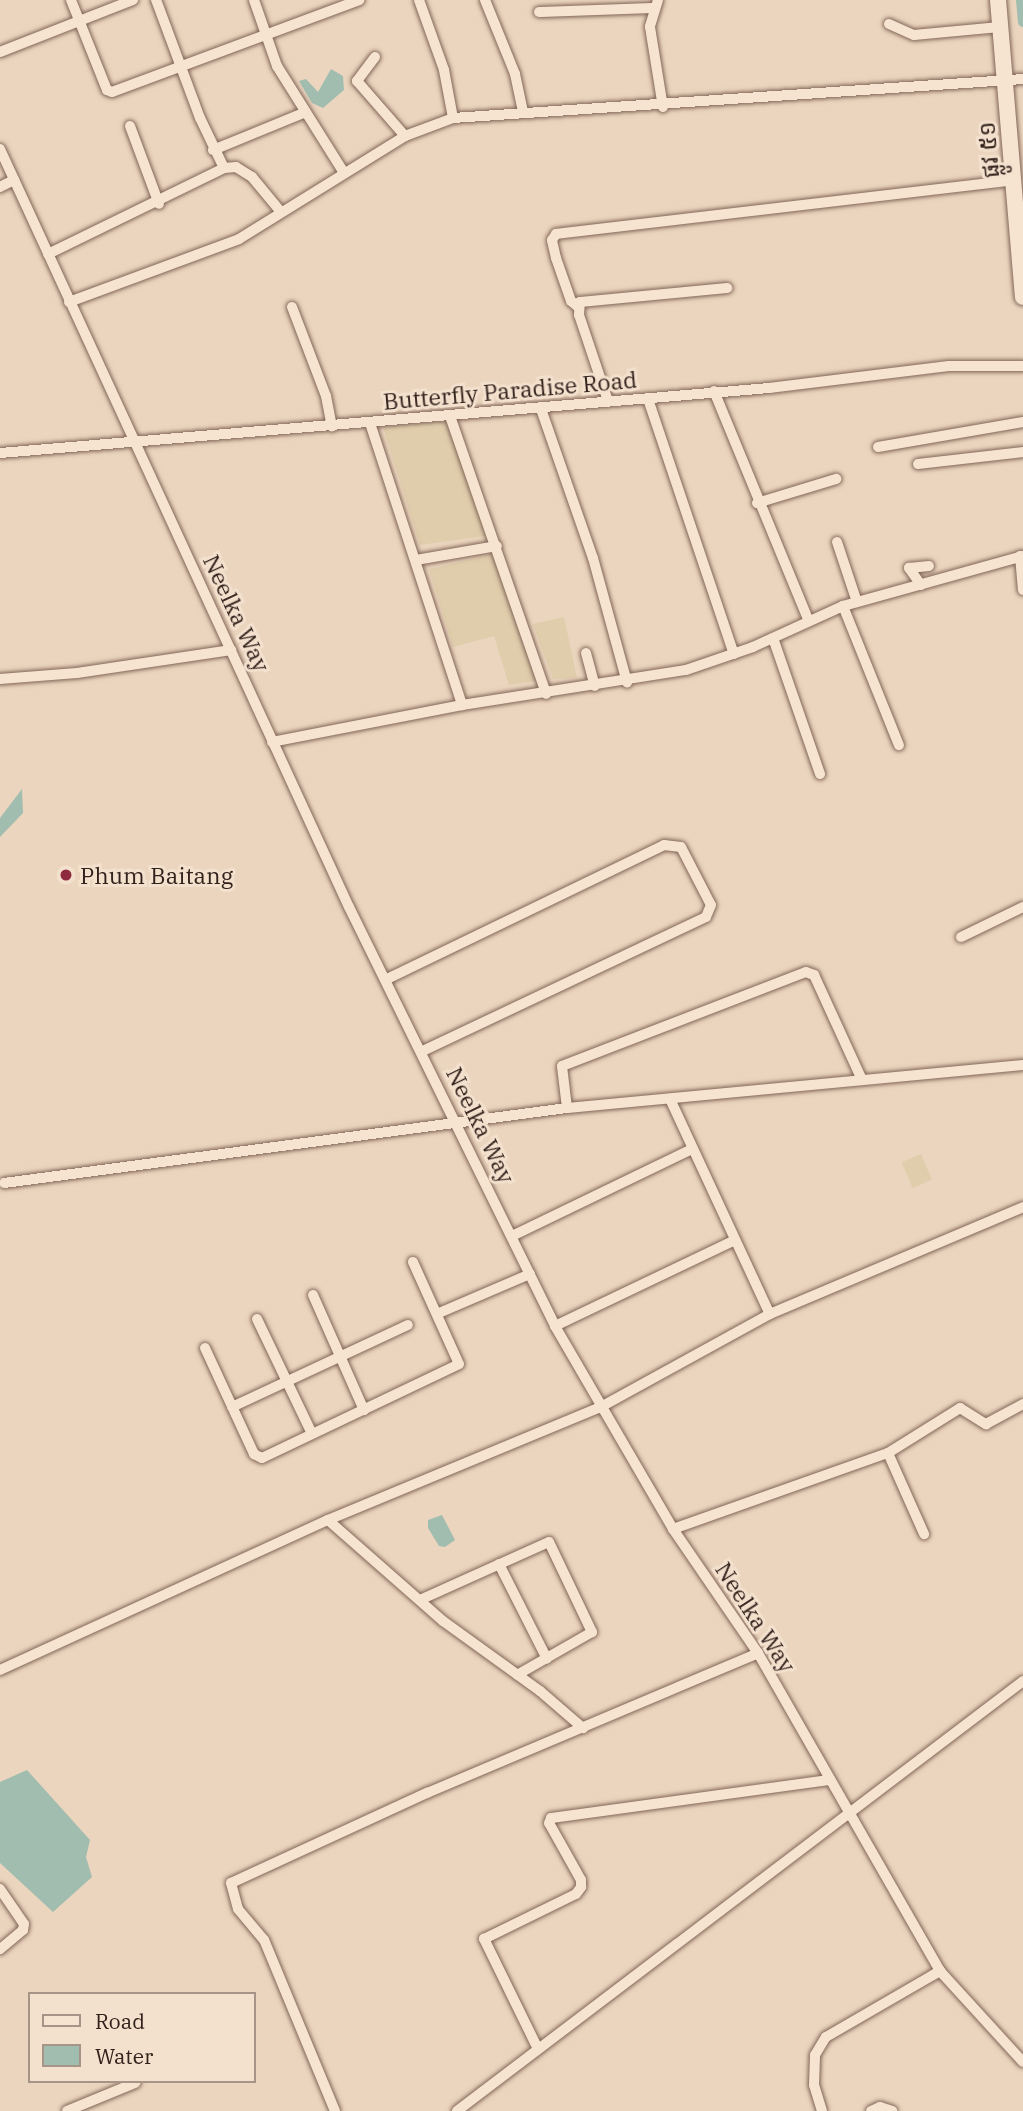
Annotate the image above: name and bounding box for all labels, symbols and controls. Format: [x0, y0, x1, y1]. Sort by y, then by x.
street label: ផ្លូវ ៥១ [972, 121, 1004, 179]
street label: Butterfly Paradise Road [382, 365, 638, 415]
street label: Neelka Way [198, 550, 276, 676]
place label: Phum Baitang [80, 861, 233, 889]
marker: Phum Baitang [58, 867, 74, 883]
street label: Neelka Way [441, 1062, 521, 1188]
street label: Neelka Way [710, 1557, 802, 1677]
legend [28, 1992, 256, 2083]
text: Road [95, 2007, 145, 2035]
text: Water [95, 2042, 153, 2070]

